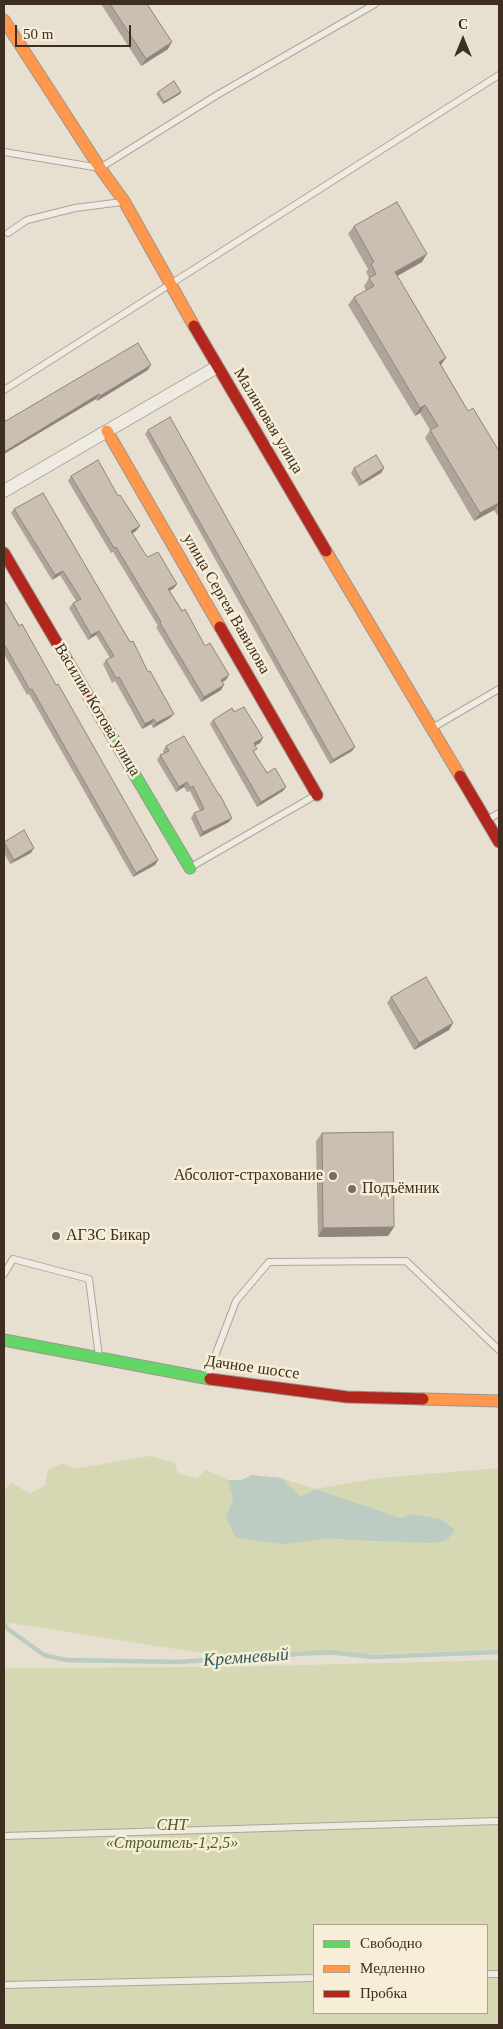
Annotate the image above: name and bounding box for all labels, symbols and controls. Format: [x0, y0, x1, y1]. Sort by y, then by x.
scale bar [18, 15, 134, 47]
north arrow [438, 15, 488, 65]
text: С [458, 17, 468, 32]
text: 50 m [23, 26, 53, 42]
street label: Малиновая улица [229, 365, 307, 477]
street label: улица Сергея Вавилова [178, 531, 274, 677]
street label: Василия Котова улица [50, 640, 144, 780]
place label: Абсолют-страхование [174, 1166, 323, 1186]
marker: Абсолют-страхование [327, 1170, 339, 1182]
place label: Подъёмник [362, 1179, 440, 1199]
marker: Подъёмник [346, 1183, 358, 1195]
place label: АГЗС Бикар [66, 1226, 150, 1246]
marker: АГЗС Бикар [50, 1230, 62, 1242]
street label: Дачное шоссе [203, 1352, 301, 1384]
water label: Кремневый [202, 1644, 290, 1672]
park label: СНТ «Строитель-1,2,5» [106, 1816, 238, 1854]
legend [313, 1924, 488, 2014]
text: Свободно [360, 1935, 422, 1951]
text: Медленно [360, 1960, 425, 1976]
text: Пробка [360, 1985, 407, 2001]

